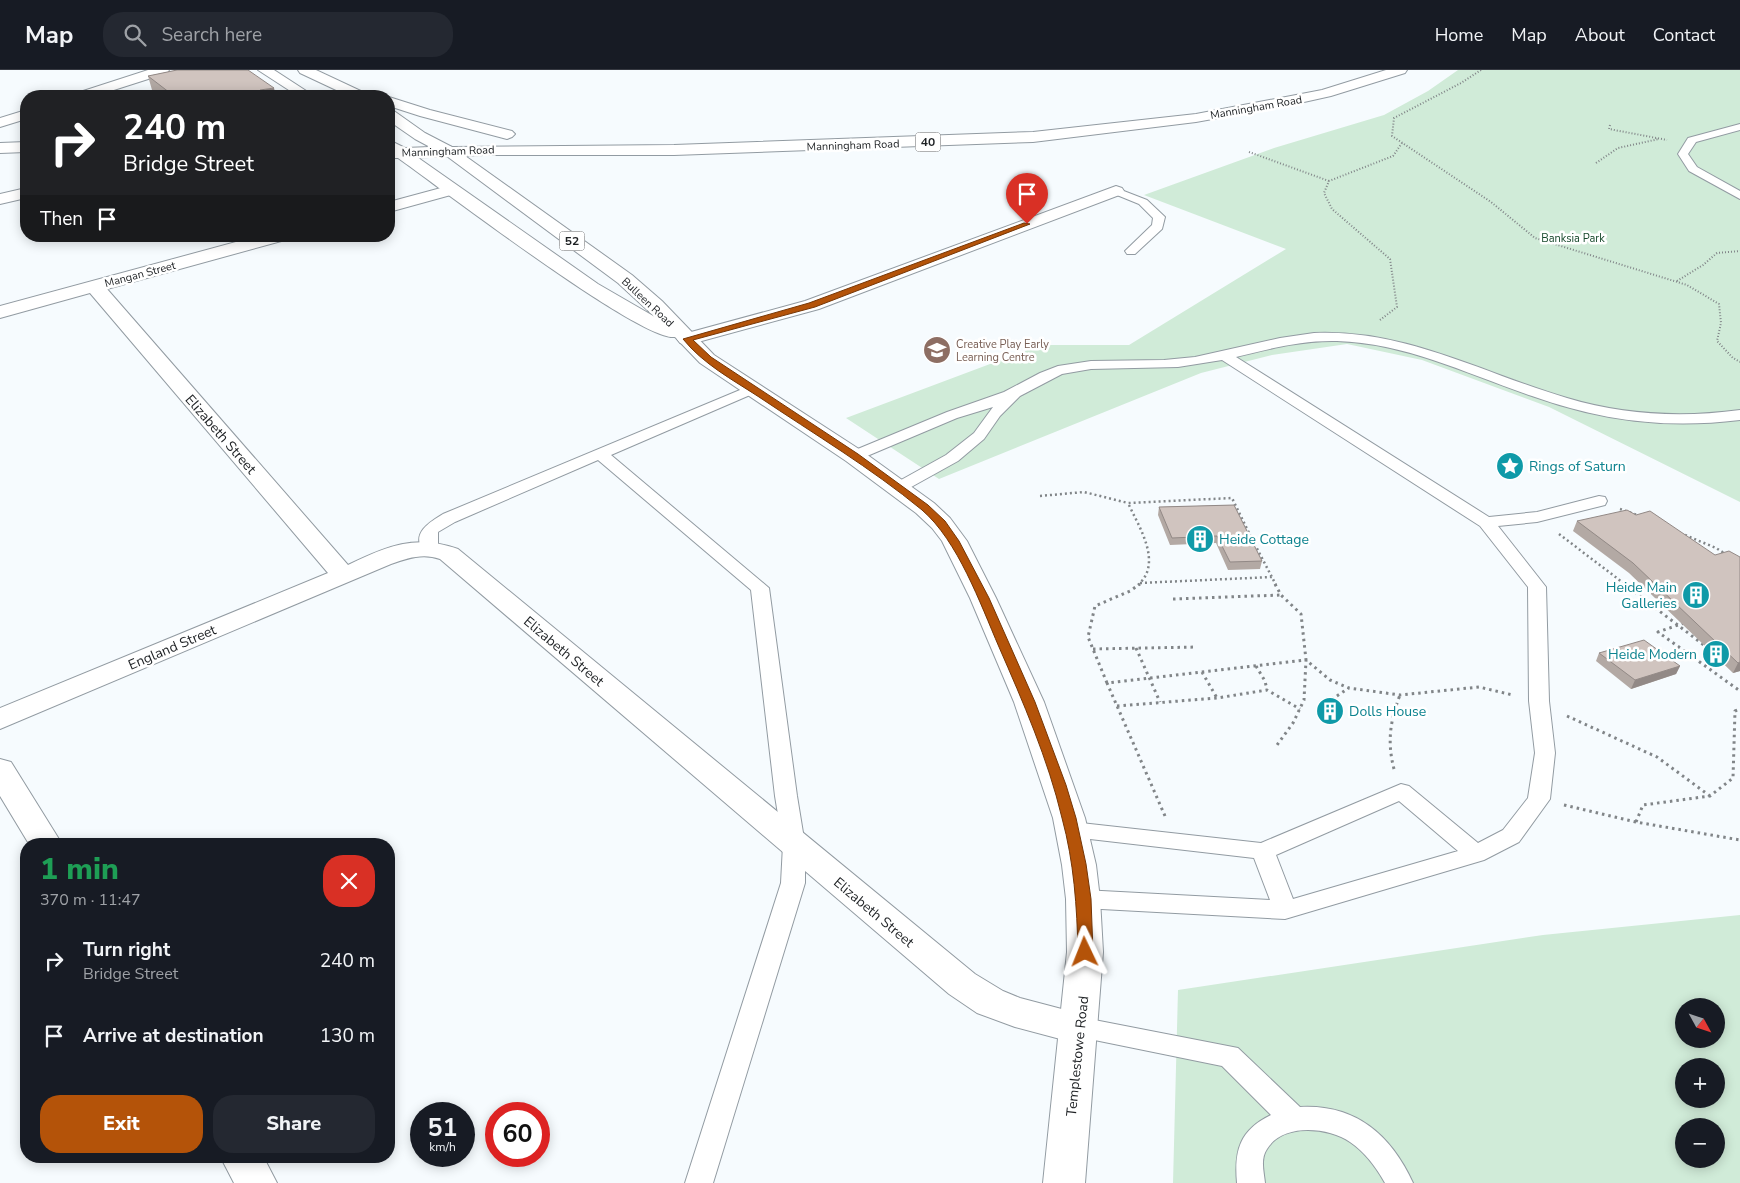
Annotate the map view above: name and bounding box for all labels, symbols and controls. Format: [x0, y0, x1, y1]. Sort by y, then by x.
search box [103, 12, 453, 57]
text: Map [25, 19, 73, 51]
icon: search [121, 21, 149, 49]
text: Search here [161, 22, 262, 48]
text: Home [1435, 23, 1483, 47]
text: Map [1511, 23, 1547, 47]
text: About [1575, 23, 1625, 47]
text: Contact [1653, 23, 1715, 47]
street label: Manningham Road [1209, 92, 1303, 123]
text: 240 m [123, 104, 226, 151]
icon: right [40, 110, 105, 175]
road number: 40 [916, 132, 940, 152]
street label: Manningham Road [806, 136, 900, 155]
street label: Manningham Road [401, 142, 495, 161]
text: Bridge Street [123, 149, 254, 179]
pin [1006, 173, 1048, 224]
icon: arrive [1013, 180, 1041, 208]
icon: arrive [93, 205, 121, 233]
text: Then [40, 206, 83, 232]
park label: Banksia Park [1541, 231, 1605, 246]
road number: 52 [560, 232, 584, 250]
street label: Mangan Street [103, 258, 177, 291]
street label: Bulleen Road [618, 274, 677, 331]
school or university icon: Creative Play Early Learning Centre [922, 335, 952, 365]
place label: Creative Play Early Learning Centre [956, 337, 1049, 365]
street label: Elizabeth Street [181, 390, 261, 478]
place icon: Rings of Saturn [1495, 451, 1525, 481]
place label: Rings of Saturn [1529, 457, 1626, 476]
building icon: Heide Cottage [1185, 524, 1215, 554]
place label: Heide Cottage [1219, 530, 1309, 549]
place label: Heide Main Galleries [1606, 578, 1677, 613]
building icon: Heide Main Galleries [1681, 580, 1711, 610]
street label: Elizabeth Street [519, 612, 608, 691]
street label: England Street [125, 620, 219, 675]
building icon: Heide Modern [1701, 639, 1731, 669]
place label: Heide Modern [1608, 645, 1697, 664]
building icon: Dolls House [1315, 696, 1345, 726]
place label: Dolls House [1349, 702, 1426, 721]
text: 1 min [40, 849, 119, 890]
button: close [323, 855, 375, 907]
street label: Elizabeth Street [829, 873, 918, 952]
text: 370 m · 11:47 [40, 889, 141, 911]
position arrow [1058, 925, 1110, 977]
text: Turn right [83, 937, 170, 963]
icon: right [40, 947, 68, 975]
text: 240 m [320, 948, 375, 974]
text: Bridge Street [83, 963, 178, 985]
street label: Templestowe Road [1062, 995, 1093, 1117]
north arrow [1675, 998, 1725, 1048]
map controls [1675, 998, 1725, 1168]
icon: arrive [40, 1022, 68, 1050]
text: Arrive at destination [83, 1023, 264, 1049]
text: 130 m [320, 1023, 375, 1049]
button: + [1675, 1058, 1725, 1108]
button: Exit [40, 1095, 203, 1153]
button: Share [213, 1095, 375, 1153]
speed limit sign: 60 [485, 1102, 550, 1167]
text: 51 [427, 1111, 458, 1145]
button: − [1675, 1118, 1725, 1168]
text: km/h [429, 1139, 456, 1155]

